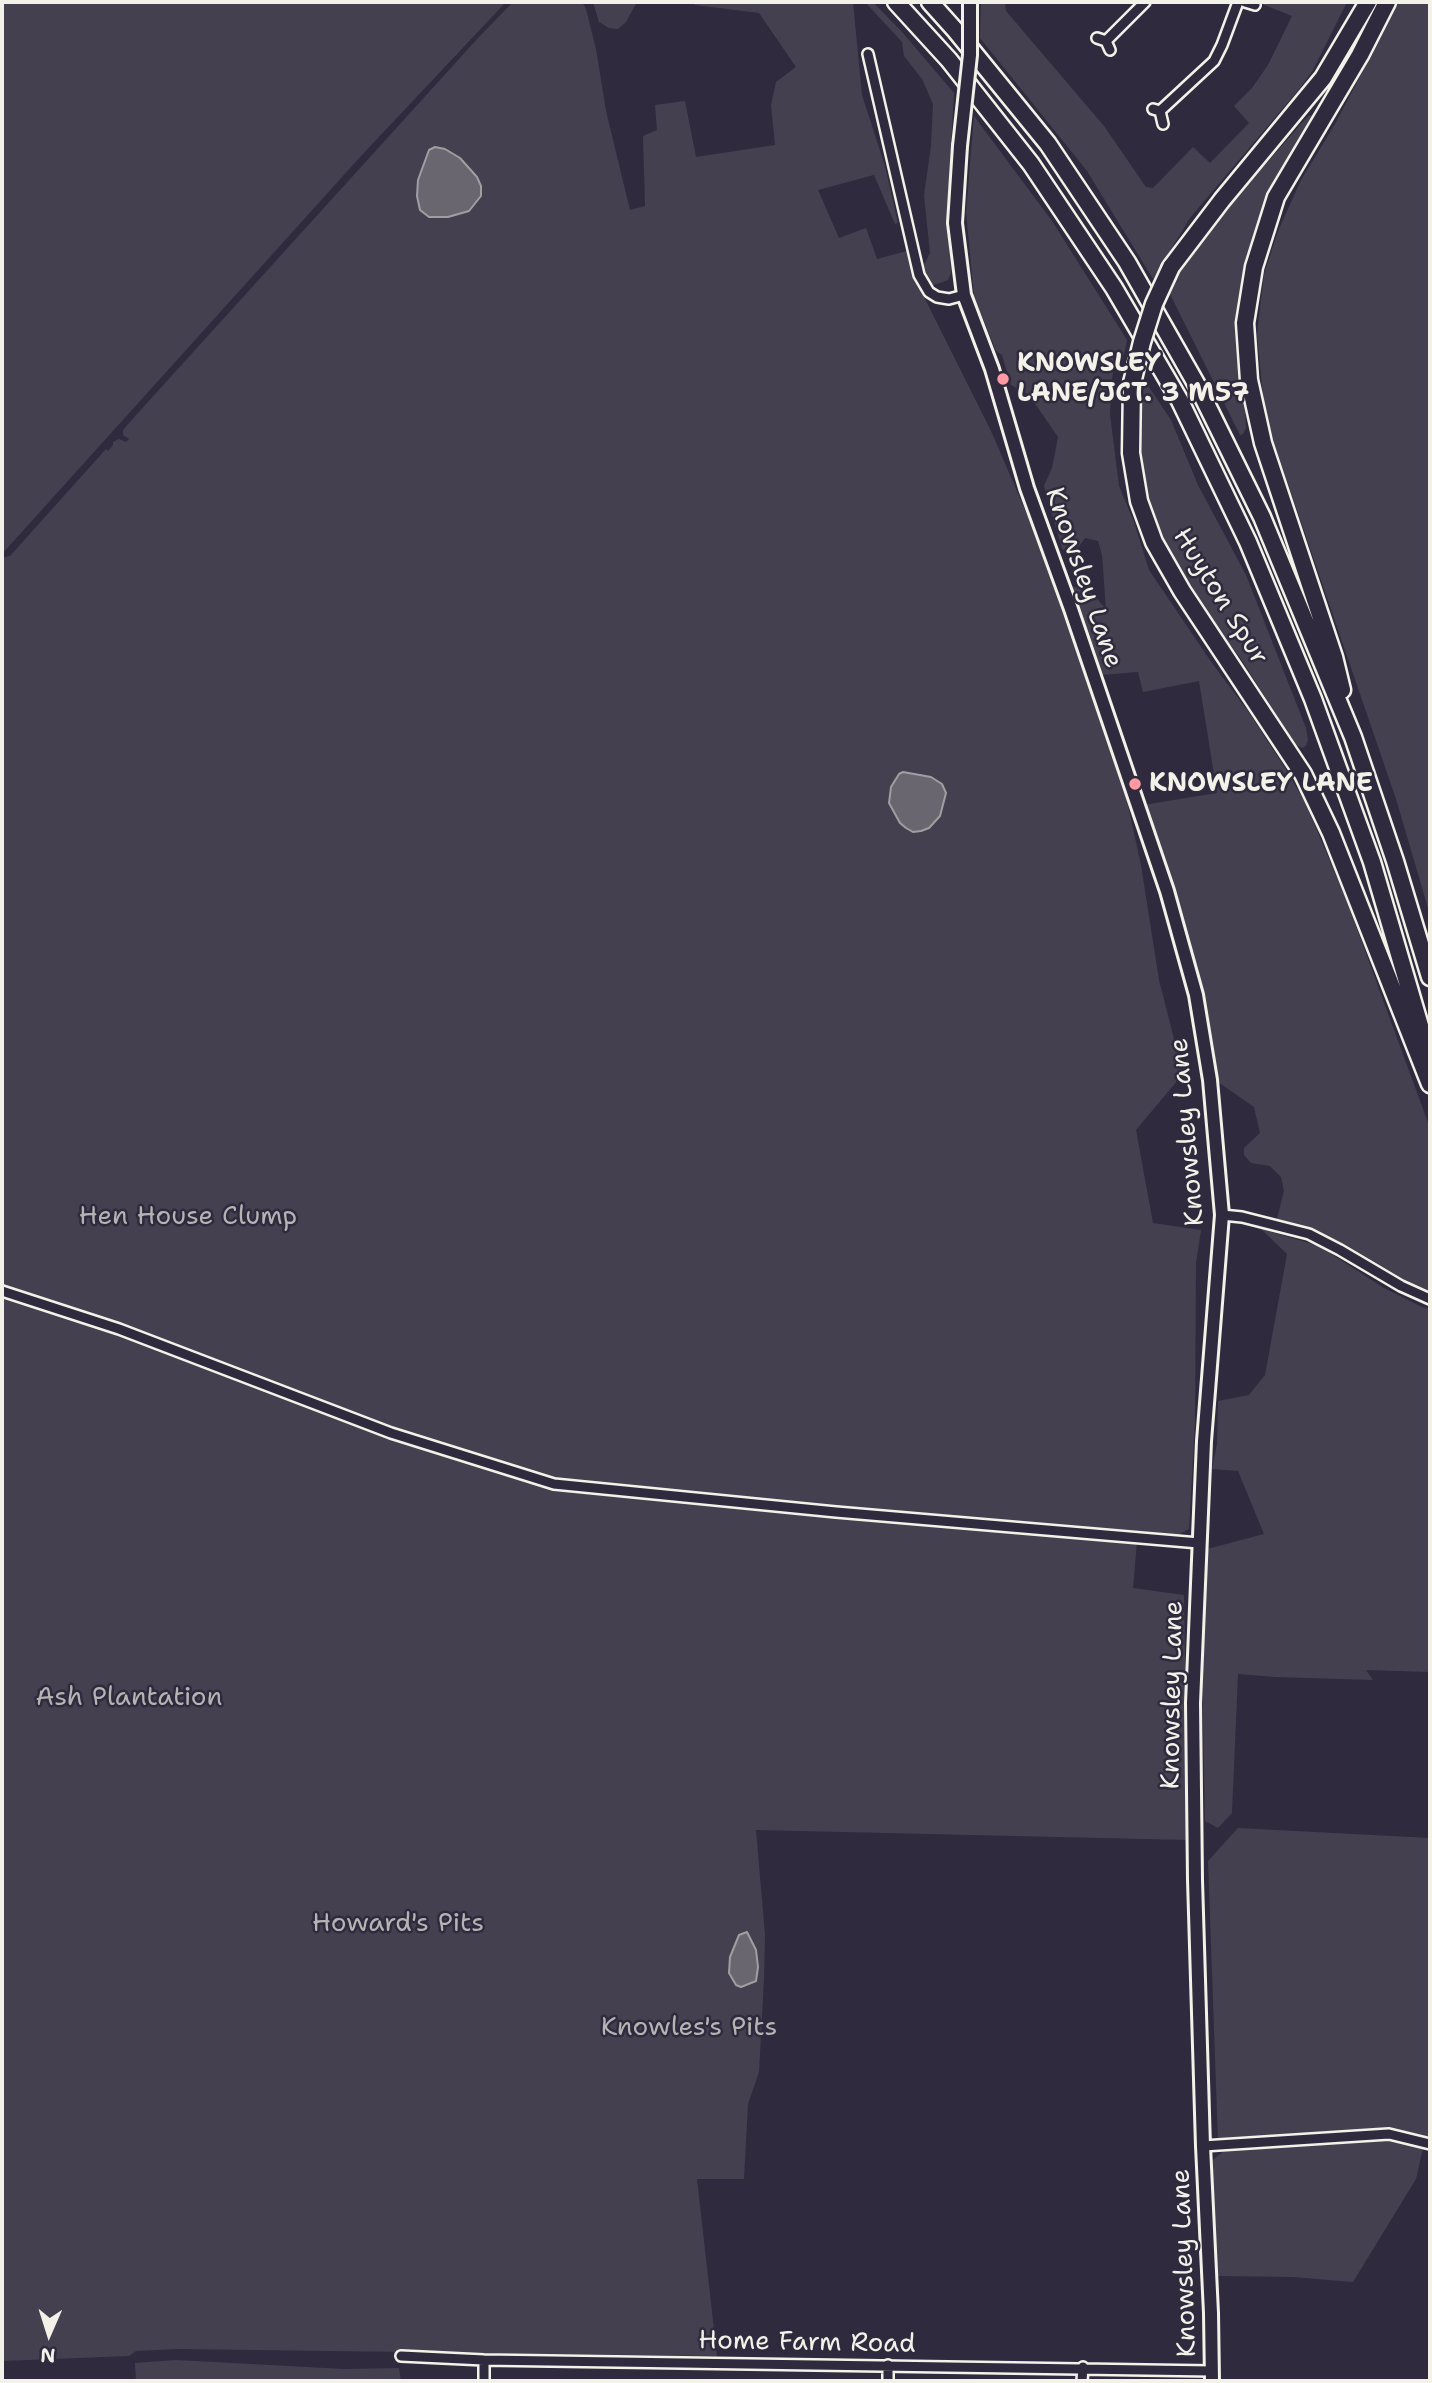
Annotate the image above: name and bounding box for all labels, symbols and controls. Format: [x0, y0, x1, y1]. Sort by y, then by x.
place label: KNOWSLEY LANE/JCT. 3 M57 [1017, 348, 1249, 410]
marker: KNOWSLEY LANE/JCT. 3 M57 [995, 371, 1011, 387]
street label: Knowsley Lane [1038, 484, 1128, 672]
street label: Huyton Spur [1166, 523, 1274, 671]
place label: KNOWSLEY LANE [1149, 768, 1373, 800]
marker: KNOWSLEY LANE [1127, 776, 1143, 792]
street label: Knowsley Lane [1164, 1037, 1212, 1227]
park label: Hen House Clump [79, 1201, 297, 1233]
street label: Knowsley Lane [1156, 1600, 1190, 1790]
park label: Ash Plantation [35, 1682, 223, 1714]
park label: Howard's Pits [312, 1908, 484, 1940]
park label: Knowles's Pits [601, 2012, 777, 2044]
street label: Knowsley Lane [1166, 2168, 1204, 2358]
north arrow [14, 2299, 84, 2369]
street label: Home Farm Road [698, 2326, 916, 2360]
text: N [40, 2343, 56, 2368]

